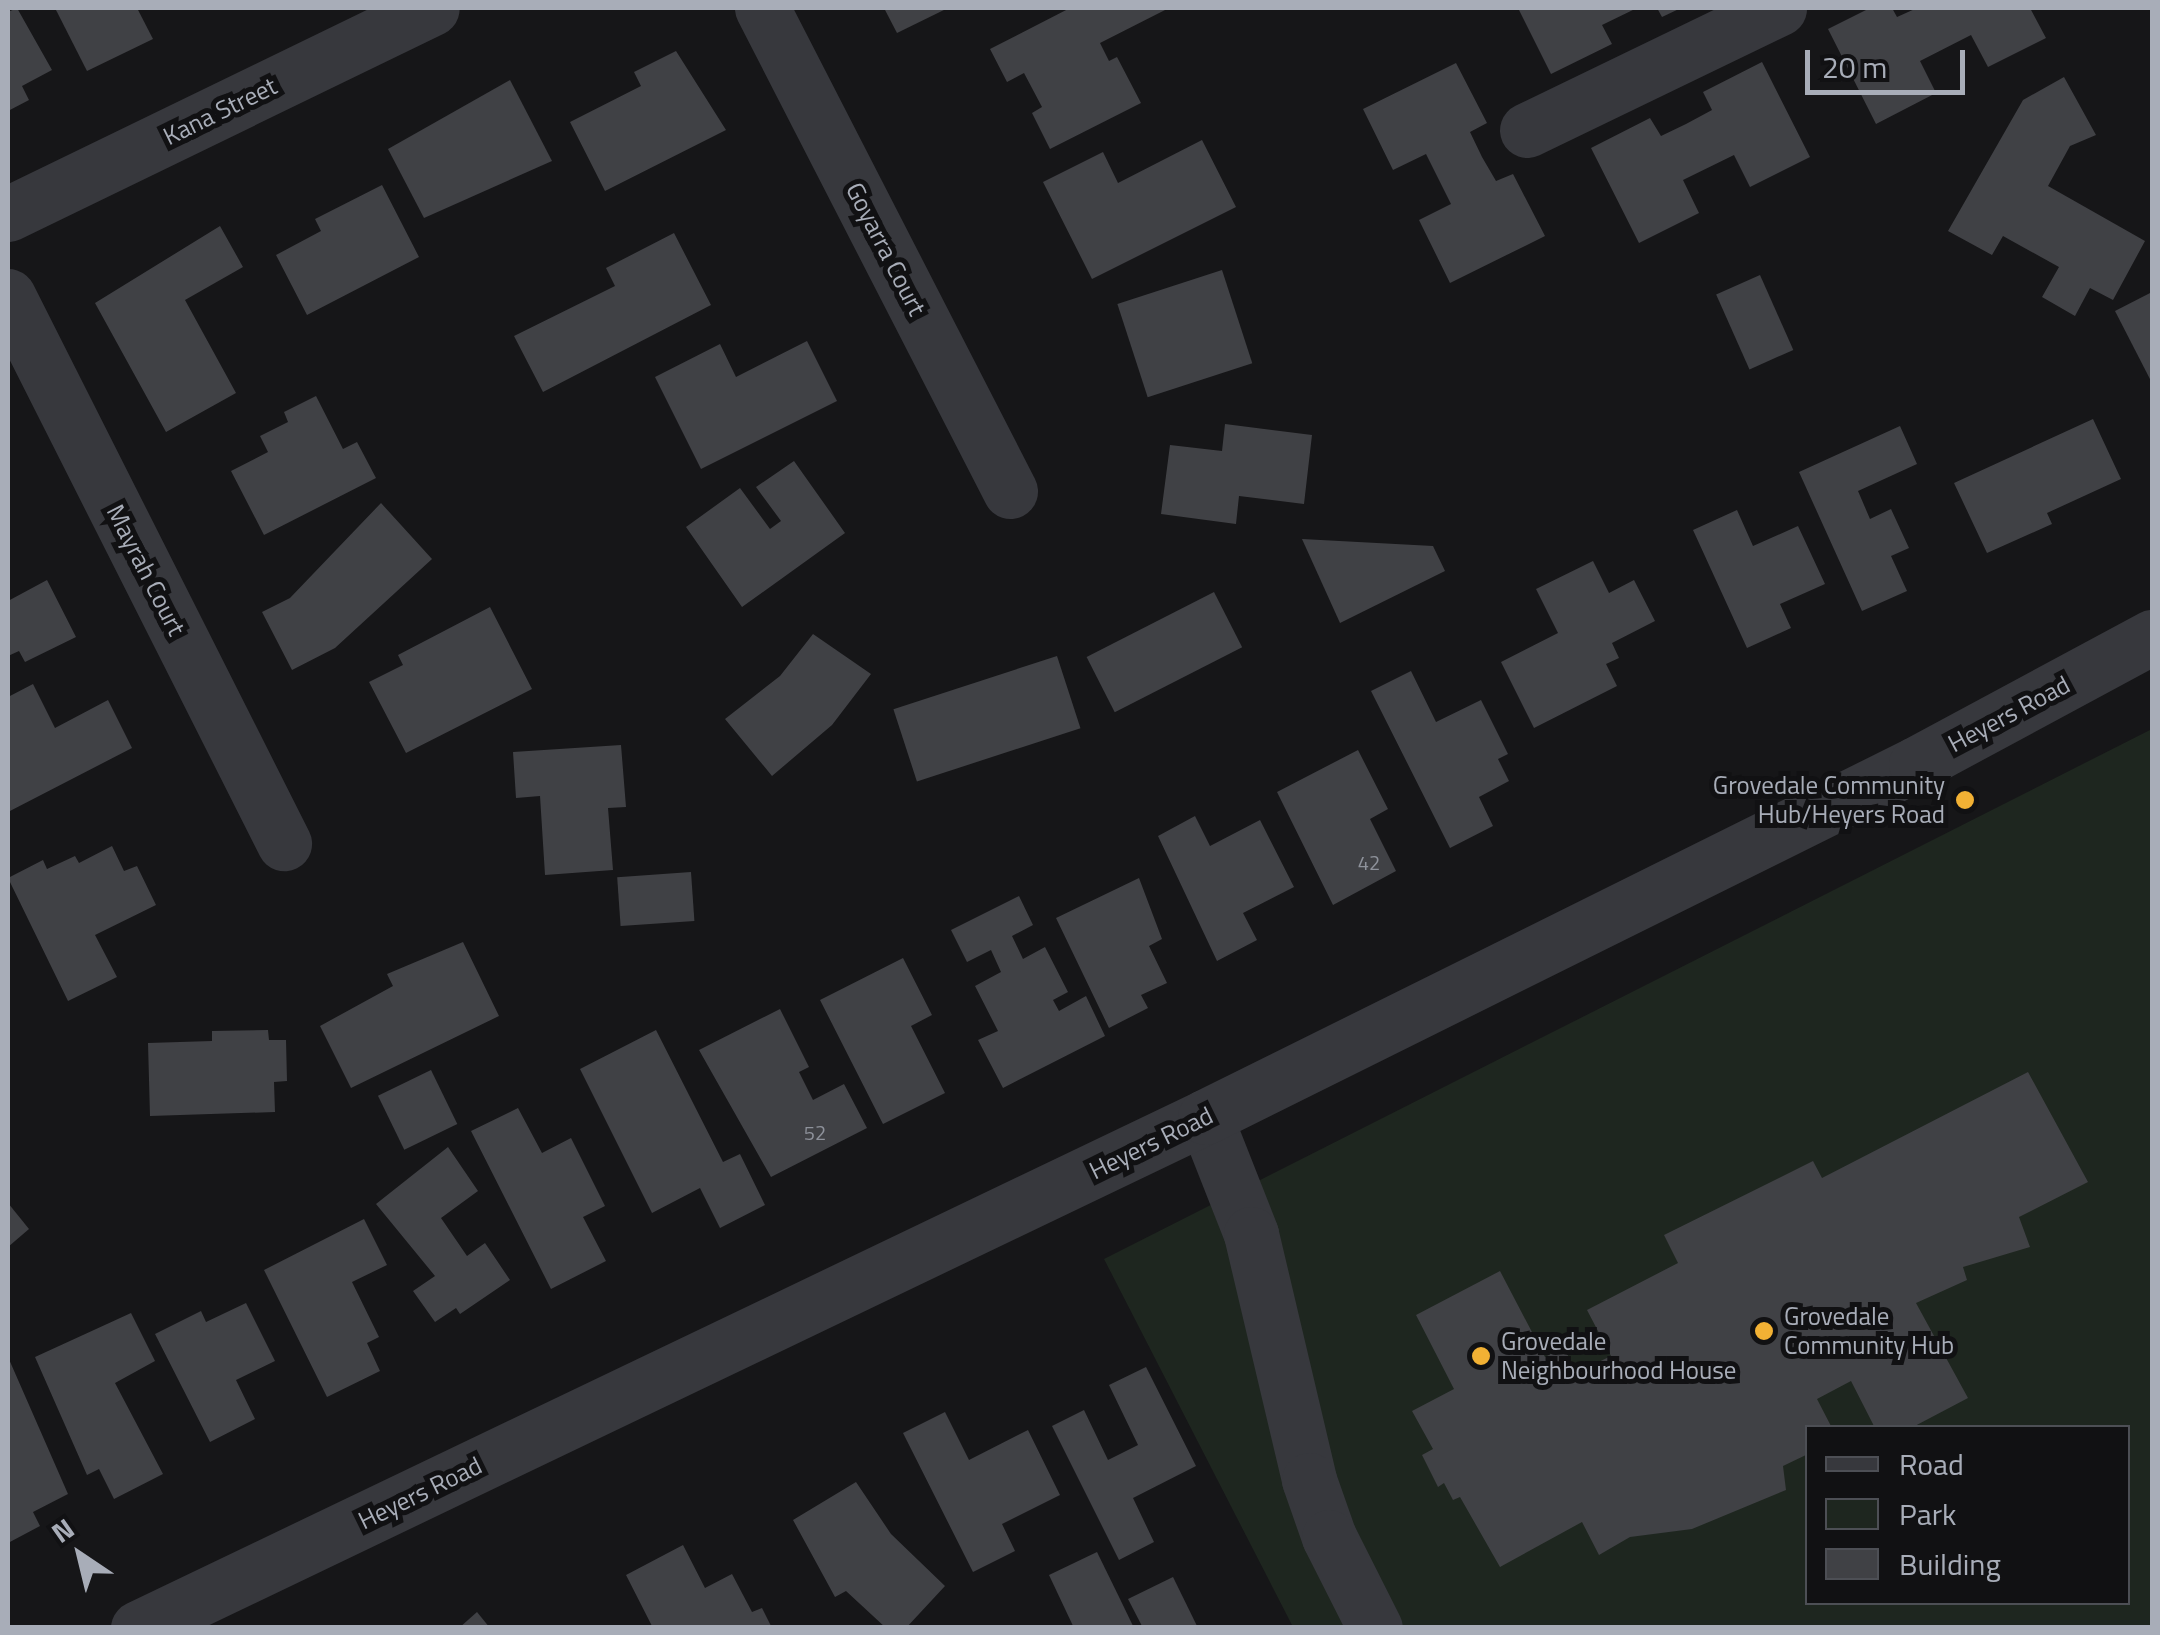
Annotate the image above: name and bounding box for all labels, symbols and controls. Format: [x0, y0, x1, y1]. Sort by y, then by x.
scale bar [1810, 30, 1970, 92]
text: 20 m [1822, 44, 1887, 90]
street label: Kana Street [158, 71, 282, 151]
street label: Goyarra Court [840, 177, 932, 321]
street label: Mayrah Court [100, 500, 192, 640]
street label: Heyers Road [1943, 669, 2075, 759]
place label: Grovedale Community Hub/Heyers Road [1713, 771, 1945, 830]
marker: Grovedale Community Hub/Heyers Road [1954, 789, 1976, 811]
house number: 42 [1358, 850, 1380, 874]
street label: Heyers Road [1084, 1100, 1218, 1186]
house number: 52 [804, 1120, 826, 1144]
place label: Grovedale Community Hub [1784, 1302, 1954, 1361]
marker: Grovedale Community Hub [1753, 1320, 1775, 1342]
place label: Grovedale Neighbourhood House [1501, 1327, 1736, 1386]
marker: Grovedale Neighbourhood House [1470, 1345, 1492, 1367]
legend [1805, 1425, 2130, 1605]
text: Road [1899, 1441, 1964, 1487]
street label: Heyers Road [353, 1450, 487, 1536]
text: Park [1899, 1491, 1956, 1537]
north arrow [30, 1505, 130, 1605]
text: N [42, 1507, 83, 1553]
text: Building [1899, 1541, 2001, 1587]

